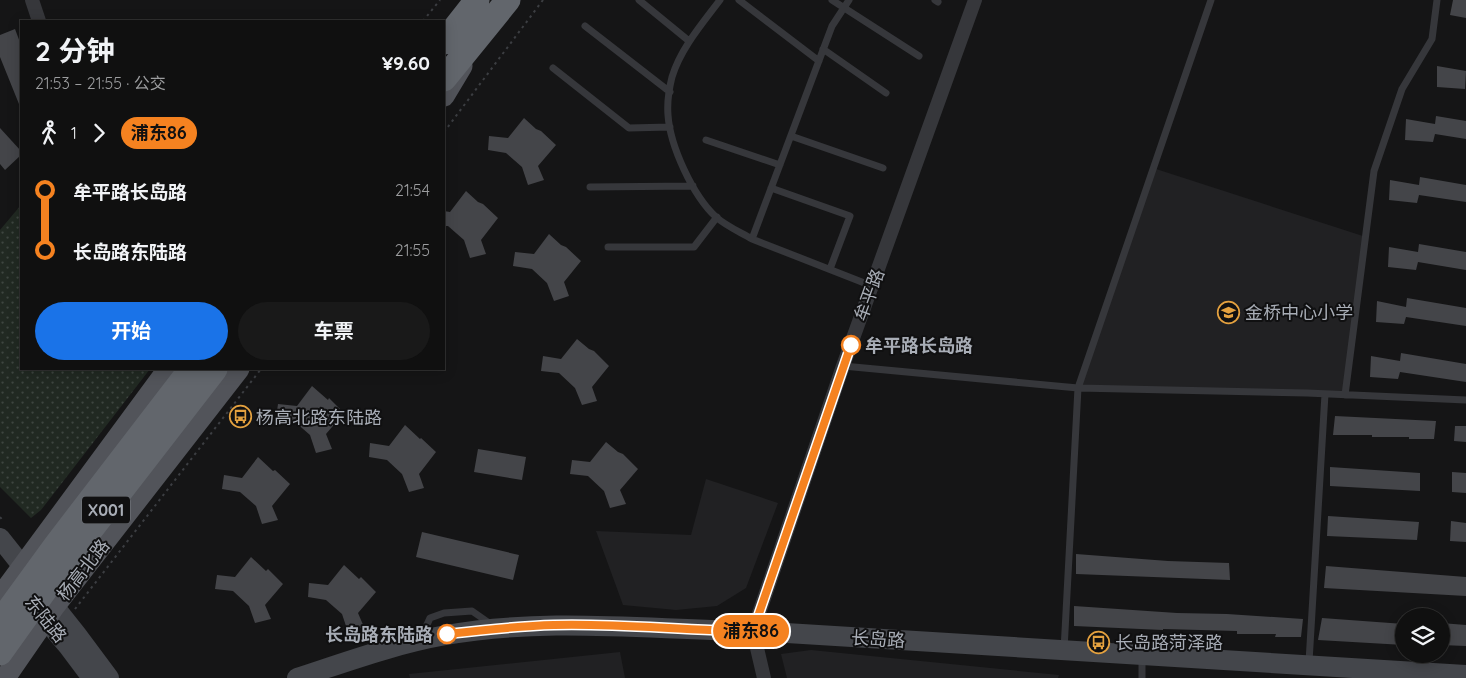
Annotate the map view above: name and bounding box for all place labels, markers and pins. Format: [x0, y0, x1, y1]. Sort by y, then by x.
school or university icon: 金桥中心小学 [1217, 300, 1241, 324]
place label: 金桥中心小学 [1245, 301, 1353, 324]
place label: 牟平路长岛路 [865, 334, 973, 357]
marker: 牟平路长岛路 [841, 335, 861, 355]
bus stop icon: 杨高北路东陆路 [228, 405, 252, 429]
place label: 杨高北路东陆路 [256, 406, 382, 429]
place label: 长岛路东陆路 [325, 623, 433, 646]
marker: 长岛路东陆路 [437, 624, 457, 644]
bus stop icon: 长岛路菏泽路 [1087, 630, 1111, 654]
place label: 长岛路菏泽路 [1115, 631, 1223, 654]

